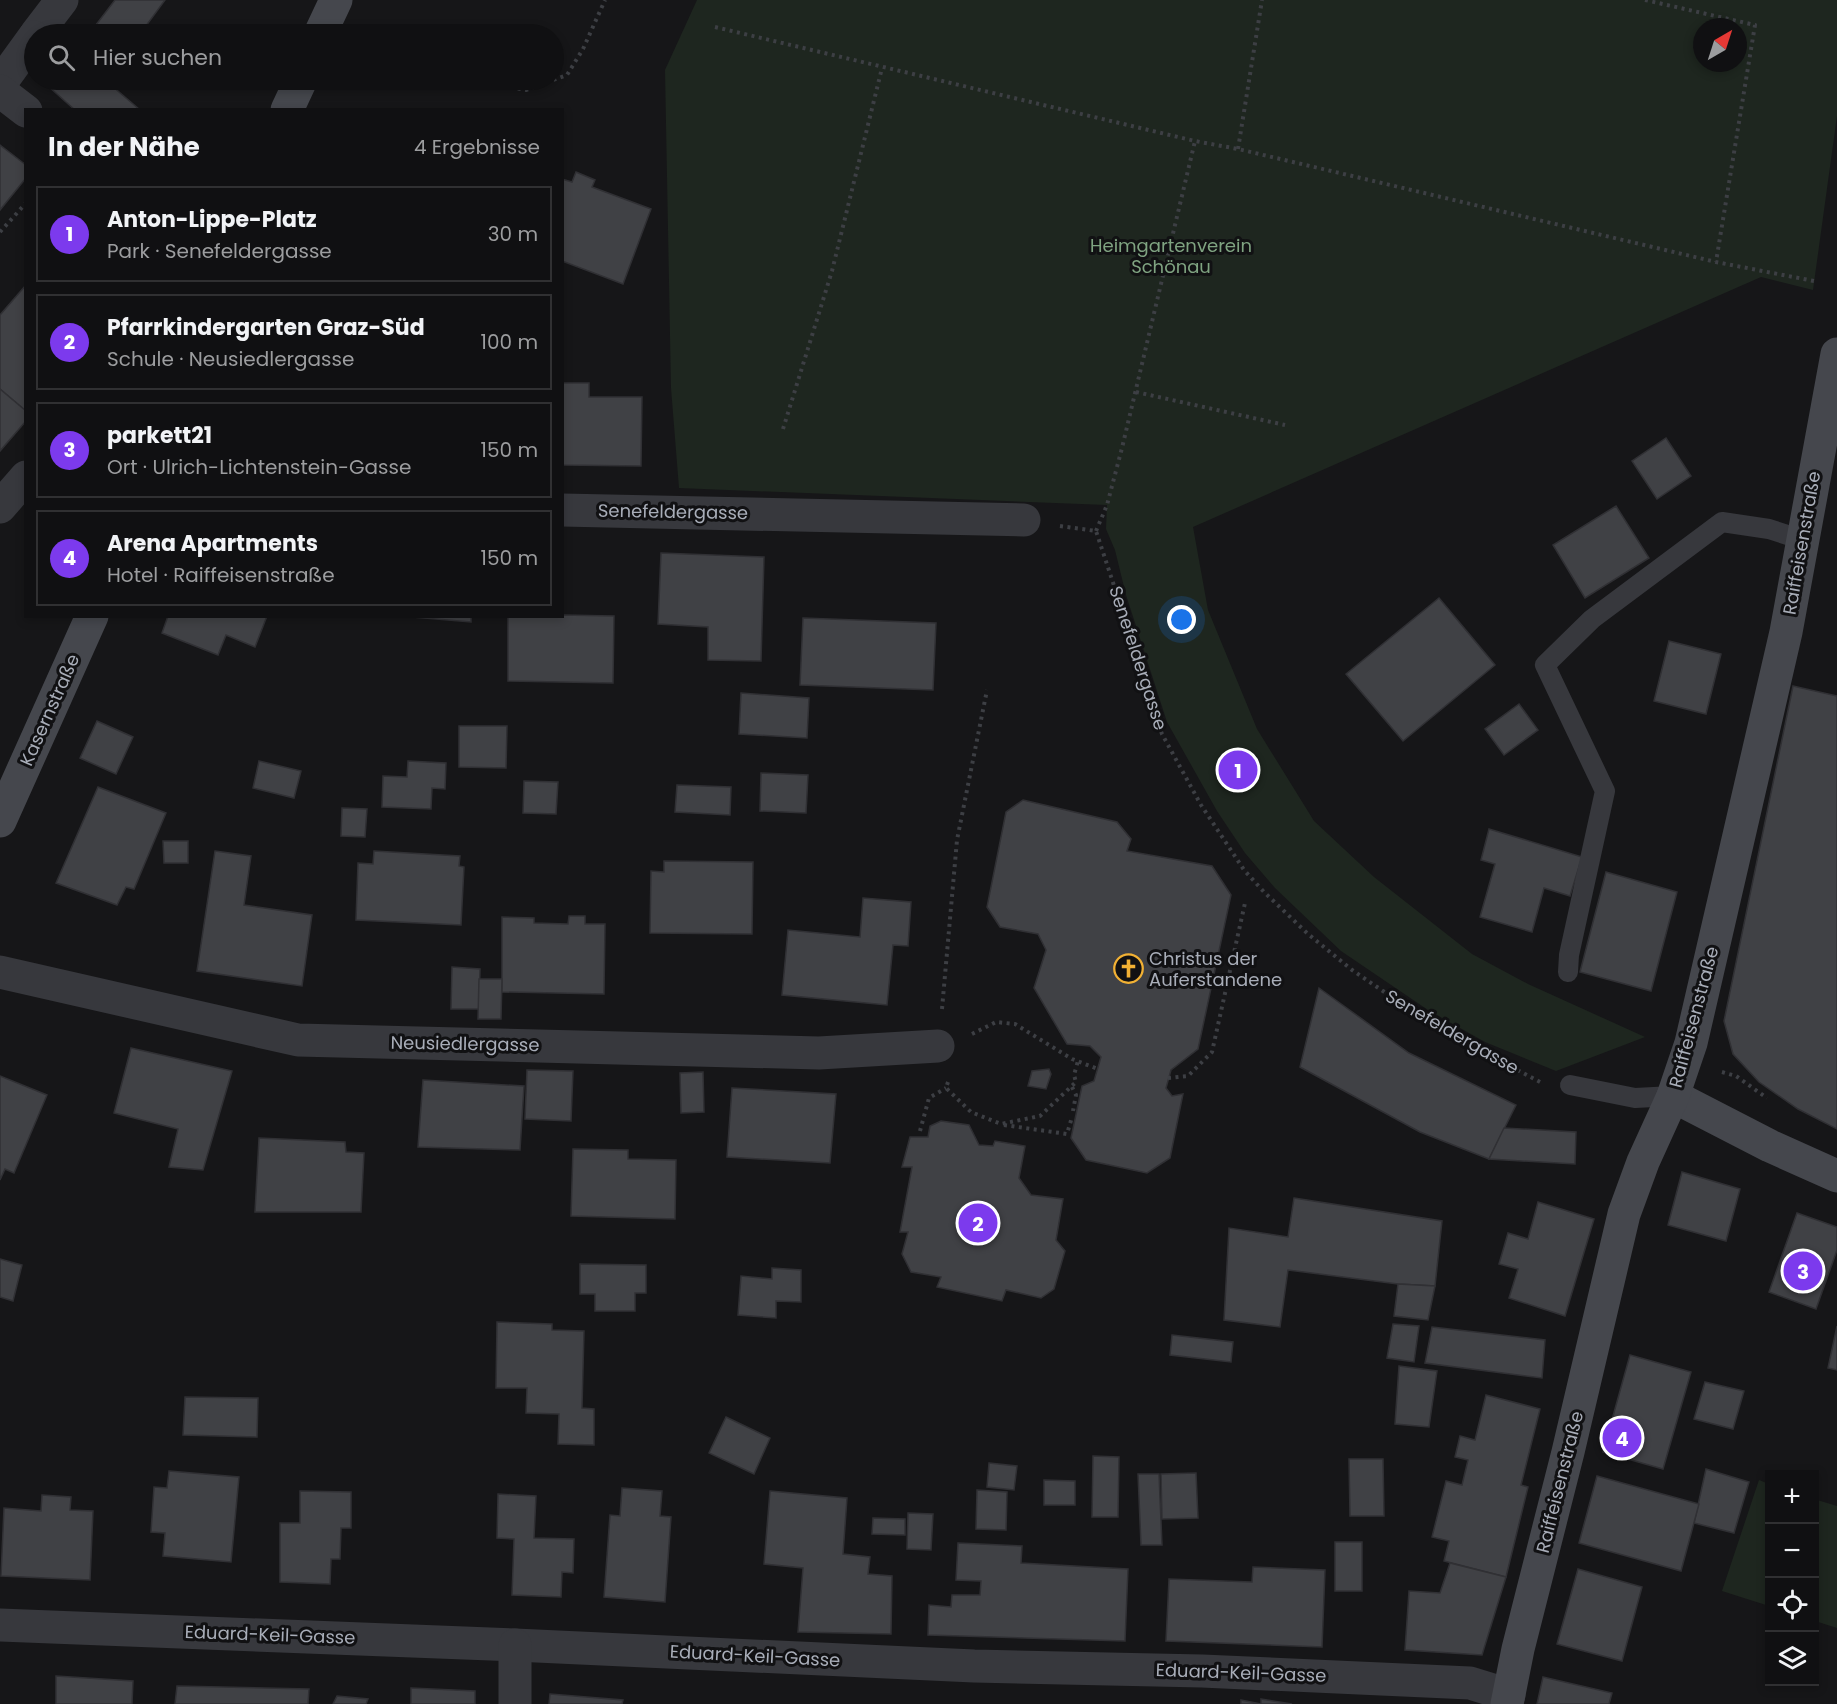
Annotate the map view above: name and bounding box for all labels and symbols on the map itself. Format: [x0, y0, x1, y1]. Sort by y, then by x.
north arrow [1693, 18, 1747, 72]
park label: Heimgartenverein Schönau [1090, 233, 1252, 279]
street label: Raiffeisenstraße [1777, 469, 1826, 617]
street label: Senefeldergasse [598, 498, 748, 525]
street label: Senefeldergasse [1103, 583, 1174, 733]
your location [1167, 605, 1196, 634]
street label: Kasernstraße [14, 650, 85, 770]
pin: 1 [1218, 748, 1258, 792]
street label: Raiffeisenstraße [1663, 943, 1724, 1090]
place label: Christus der Auferstandene [1149, 946, 1282, 992]
church icon: Christus der Auferstandene [1112, 953, 1144, 985]
street label: Senefeldergasse [1381, 983, 1524, 1080]
street label: Neusiedlergasse [390, 1030, 540, 1057]
pin: 2 [958, 1200, 998, 1246]
pin: 3 [1784, 1248, 1822, 1294]
street label: Raiffeisenstraße [1530, 1408, 1589, 1555]
pin: 4 [1602, 1416, 1642, 1460]
street label: Eduard-Keil-Gasse [184, 1619, 356, 1650]
street label: Eduard-Keil-Gasse [669, 1639, 841, 1672]
street label: Eduard-Keil-Gasse [1155, 1657, 1327, 1688]

